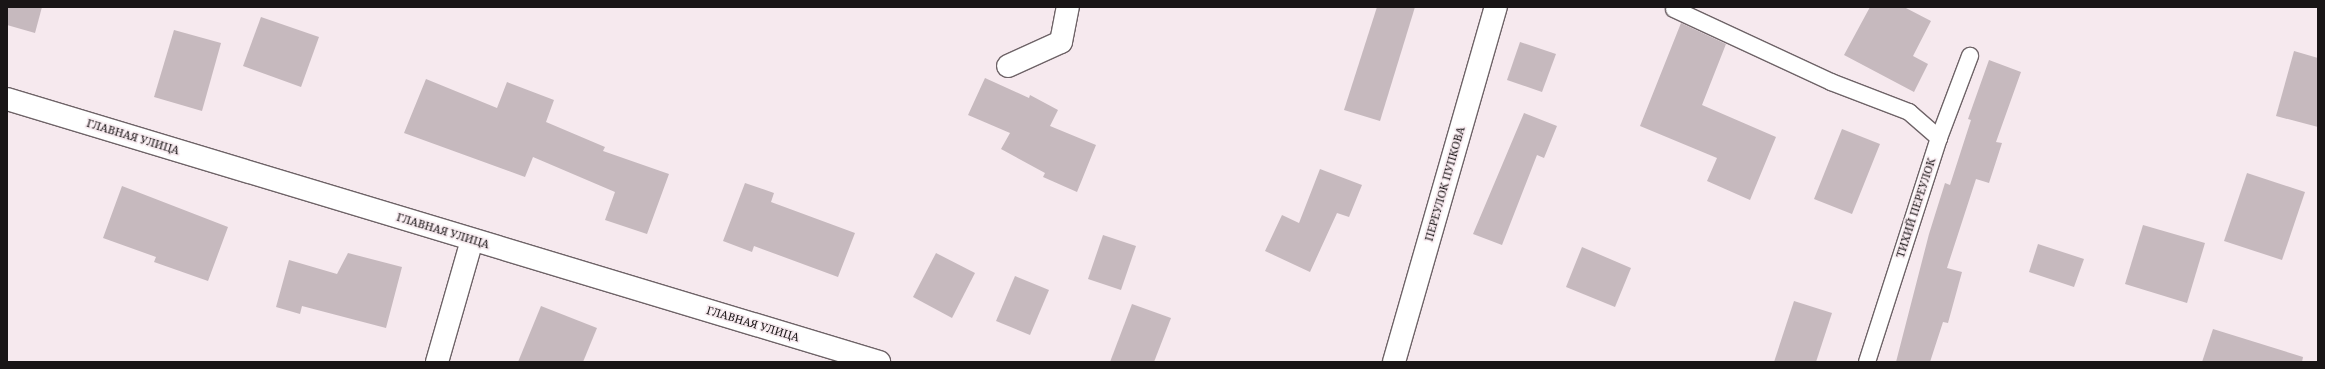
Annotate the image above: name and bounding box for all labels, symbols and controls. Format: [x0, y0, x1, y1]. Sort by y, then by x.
street label: ГЛАВНАЯ УЛИЦА [85, 117, 181, 157]
street label: ПЕРЕУЛОК ПУПКОВА [1422, 125, 1468, 243]
street label: ТИХИЙ ПЕРЕУЛОК [1894, 157, 1938, 259]
street label: ГЛАВНАЯ УЛИЦА [395, 211, 491, 251]
street label: ГЛАВНАЯ УЛИЦА [705, 304, 801, 344]

